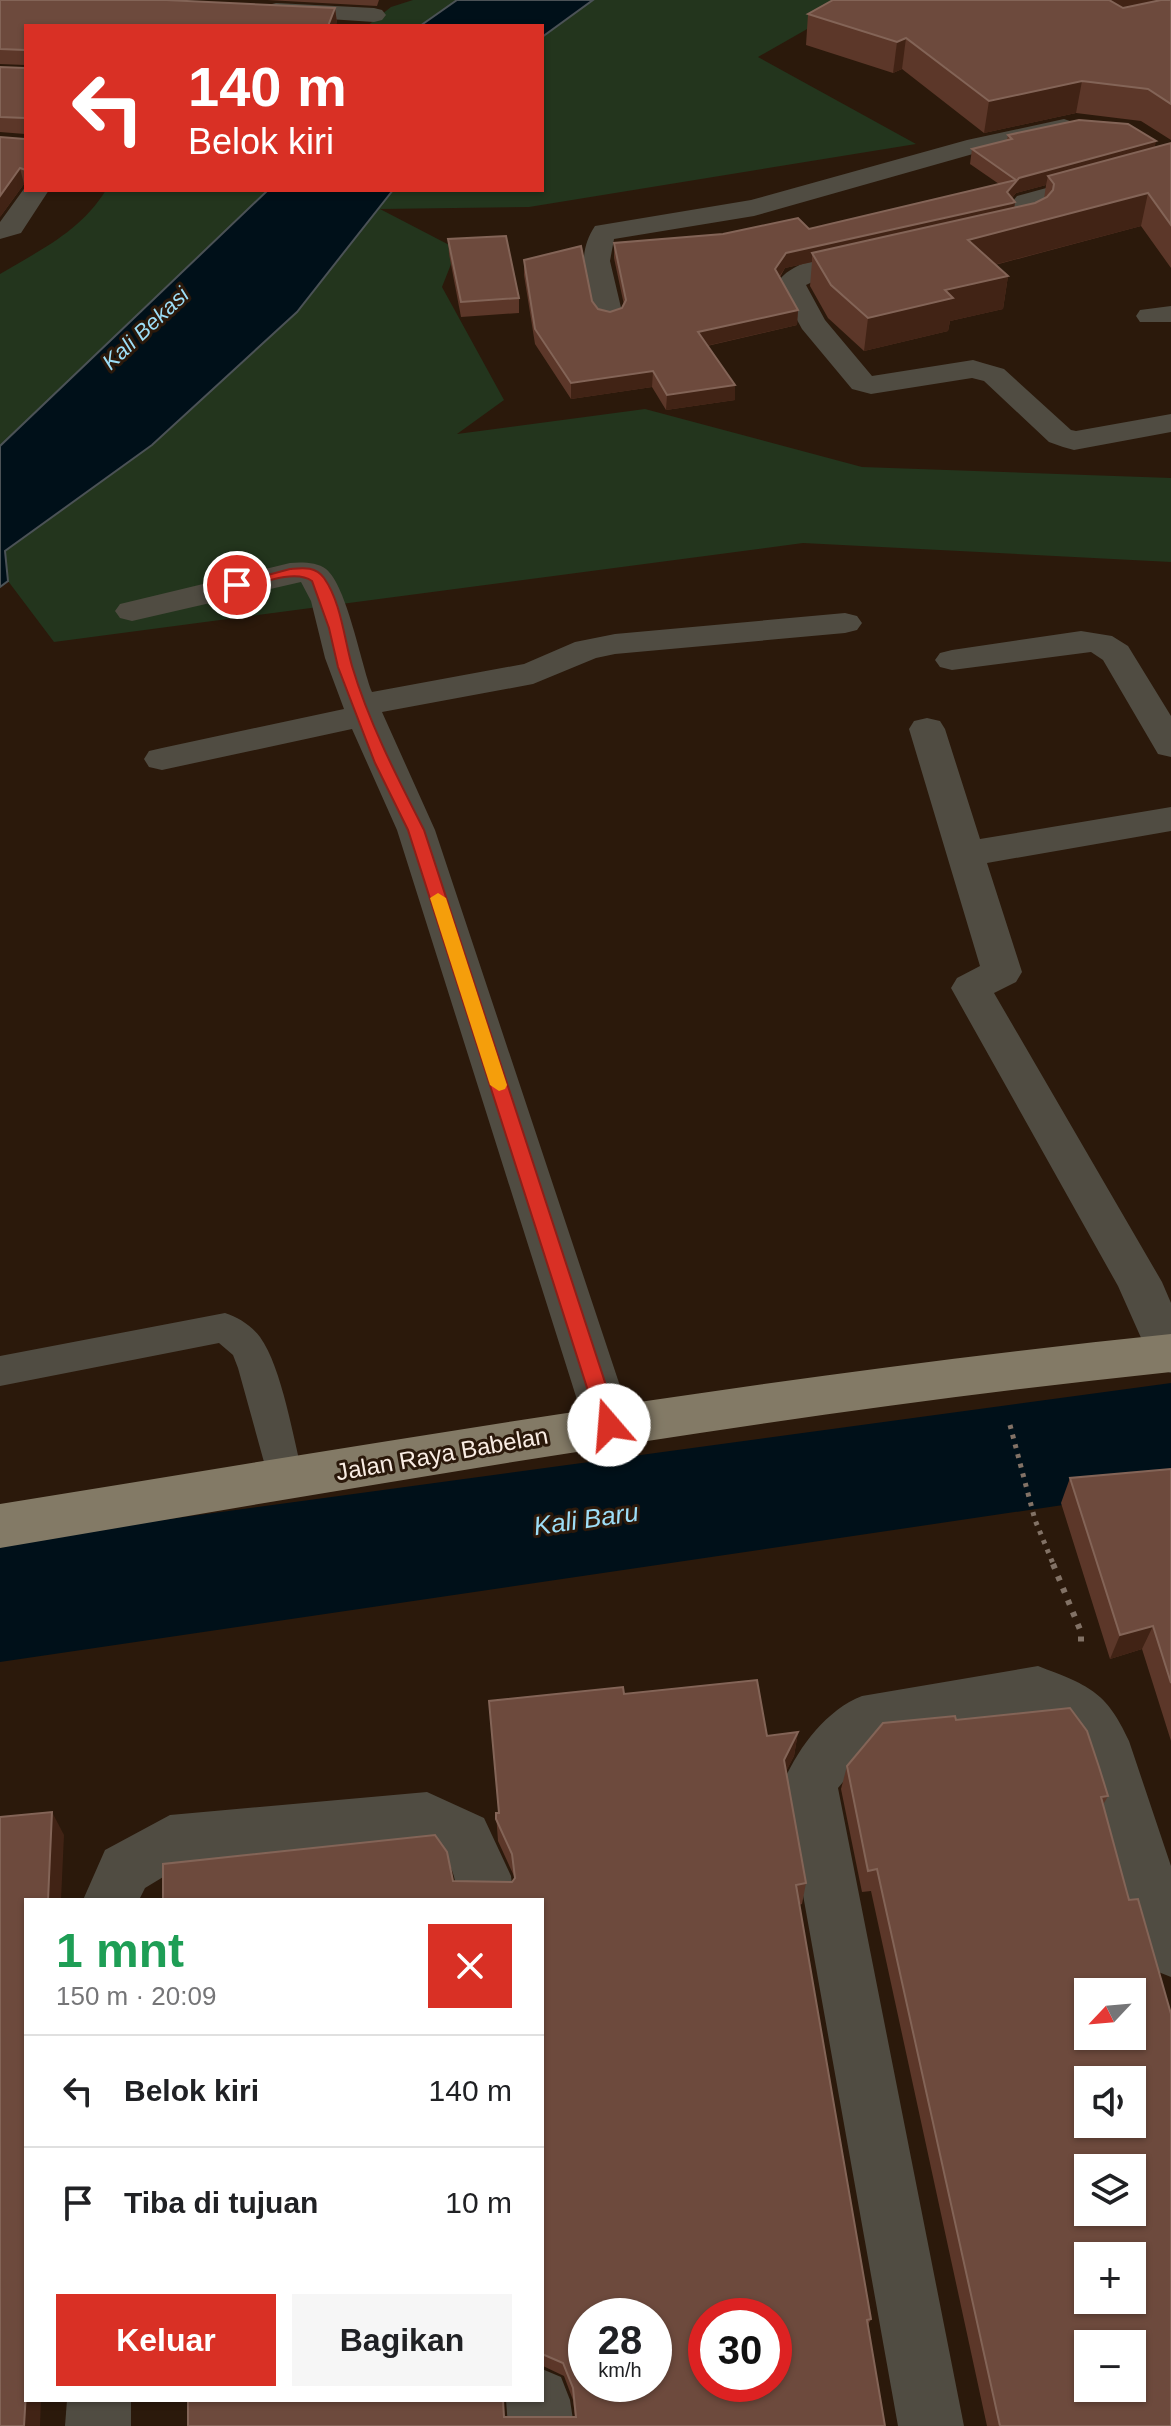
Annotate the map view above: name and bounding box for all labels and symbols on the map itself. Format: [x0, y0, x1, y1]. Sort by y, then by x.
water label: Kali Bekasi [97, 281, 194, 375]
pin [203, 551, 271, 619]
position arrow [567, 1383, 651, 1467]
street label: Jalan Raya Babelan [334, 1422, 550, 1485]
water label: Kali Baru [532, 1497, 640, 1541]
north arrow [1074, 1978, 1146, 2050]
speed limit sign: 30 [688, 2298, 792, 2402]

